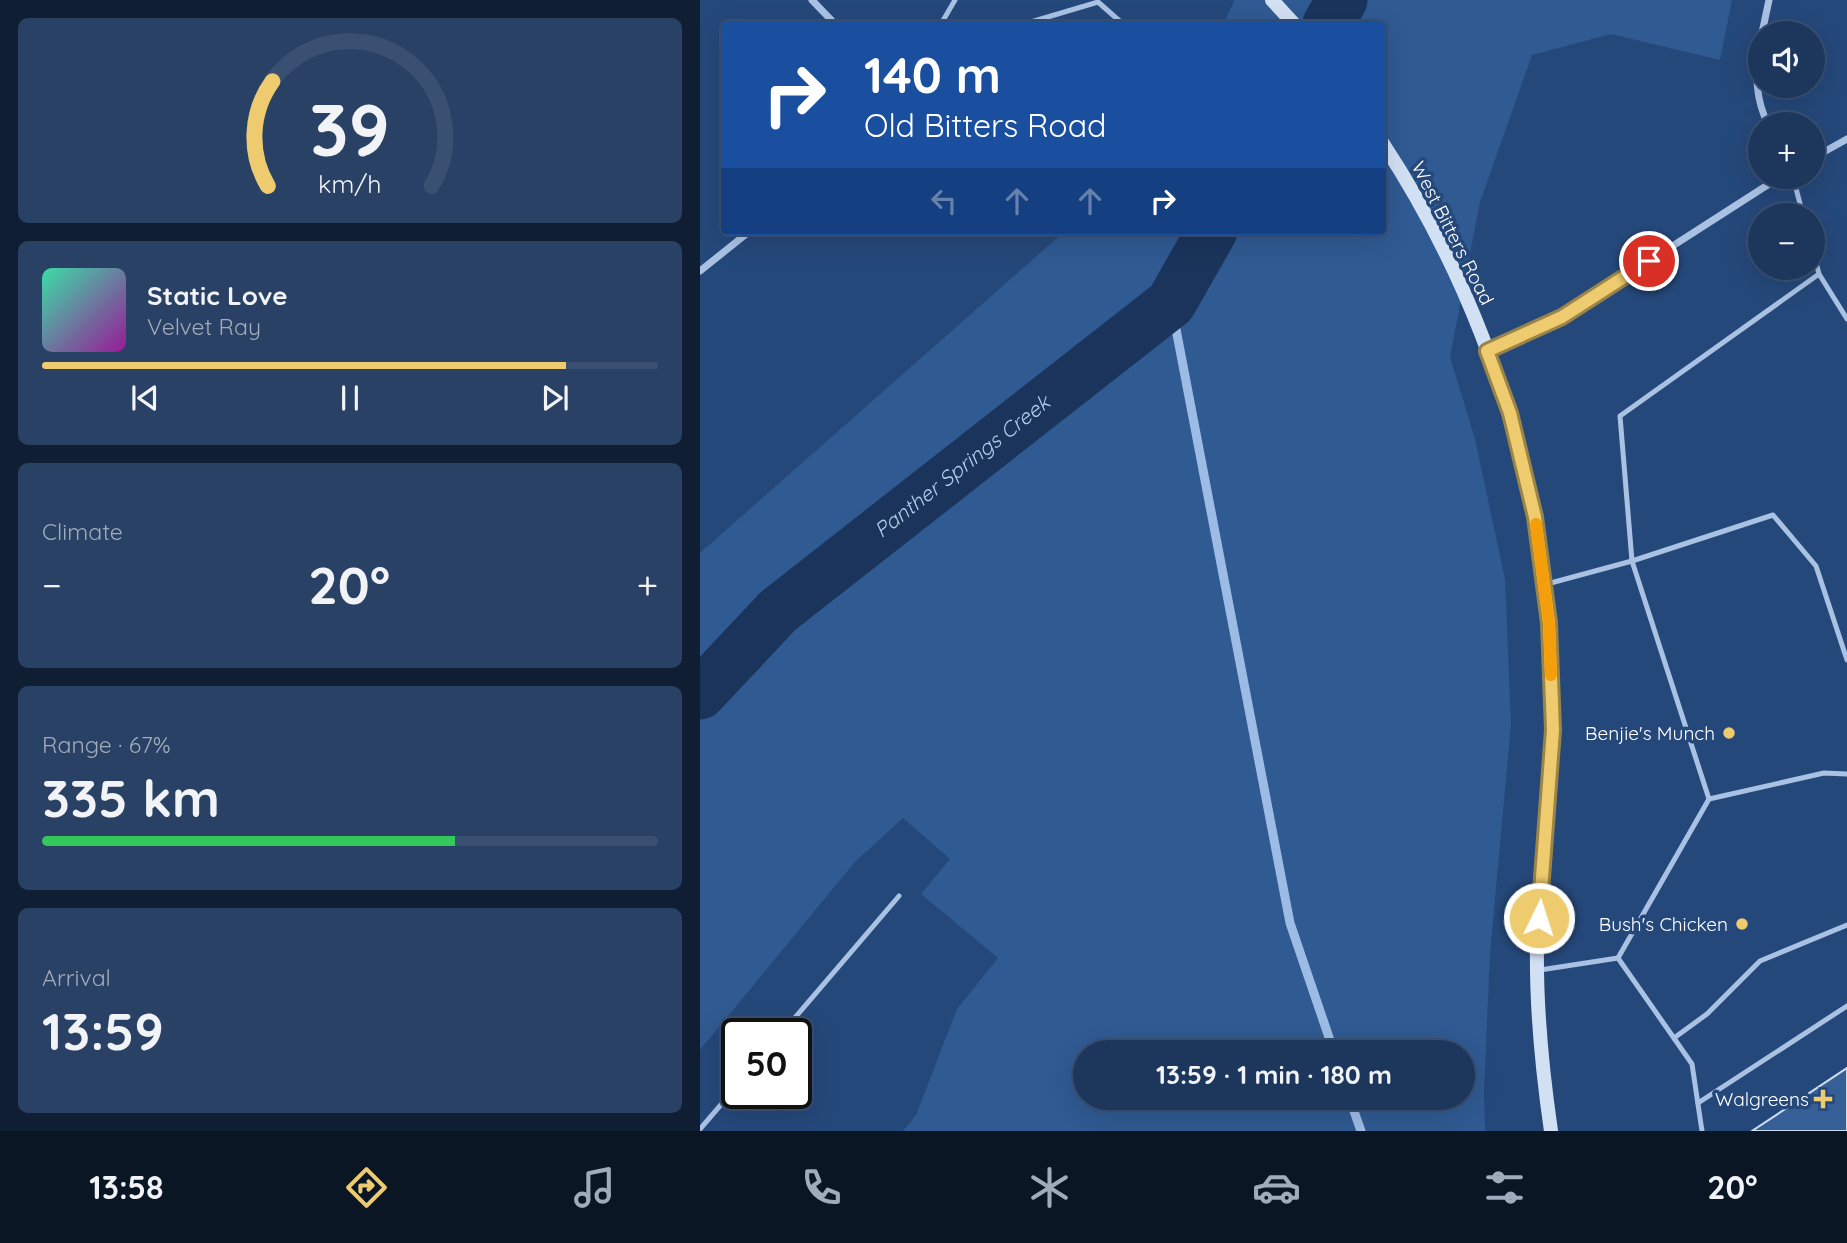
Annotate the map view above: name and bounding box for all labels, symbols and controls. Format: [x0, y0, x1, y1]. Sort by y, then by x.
map controls [1748, 21, 1825, 280]
button: sound [1748, 21, 1825, 98]
text: 140 m [864, 44, 1001, 105]
icon: right [749, 49, 840, 140]
text: 39 [310, 84, 390, 175]
text: Old Bitters Road [864, 105, 1106, 145]
button: + [1748, 112, 1825, 189]
street label: West Bitters Road [1406, 157, 1500, 309]
text: km/h [318, 168, 382, 199]
icon: left [925, 182, 963, 220]
icon: ahead [998, 182, 1036, 220]
icon: ahead [1071, 182, 1109, 220]
icon: right [1144, 182, 1182, 220]
button: − [1748, 203, 1825, 280]
pin [1619, 231, 1679, 291]
icon: arrive [1630, 242, 1668, 280]
text: Static Love [147, 279, 288, 312]
text: Velvet Ray [147, 312, 261, 341]
icon: previous [126, 379, 164, 417]
icon: pause [331, 379, 369, 417]
icon: next [536, 379, 574, 417]
water label: Panther Springs Creek [869, 388, 1056, 543]
text: Climate [42, 517, 123, 546]
text: 20° [308, 552, 390, 617]
text: − [42, 561, 62, 609]
text: + [637, 561, 658, 609]
place label: Benjie's Munch [1585, 721, 1715, 745]
marker: Benjie's Munch [1721, 725, 1737, 741]
text: Range · 67% [42, 730, 171, 759]
text: 335 km [42, 765, 220, 830]
position arrow [1502, 881, 1576, 955]
place label: Bush's Chicken [1599, 912, 1728, 936]
marker: Bush's Chicken [1734, 916, 1750, 932]
text: Arrival [42, 963, 111, 992]
text: 13:59 [42, 998, 164, 1063]
speed limit sign: 50 [721, 1018, 812, 1109]
text: 13:59 · 1 min · 180 m [1156, 1058, 1392, 1091]
place label: Walgreens [1715, 1087, 1809, 1111]
marker: Walgreens [1815, 1091, 1831, 1107]
icon: directions [342, 1163, 391, 1212]
icon: music [570, 1163, 619, 1212]
icon: phone [797, 1163, 846, 1212]
icon: climate [1025, 1163, 1074, 1212]
icon: car [1252, 1163, 1301, 1212]
icon: filters [1480, 1163, 1529, 1212]
text: 13:58 [89, 1167, 164, 1207]
text: 20° [1707, 1167, 1758, 1207]

